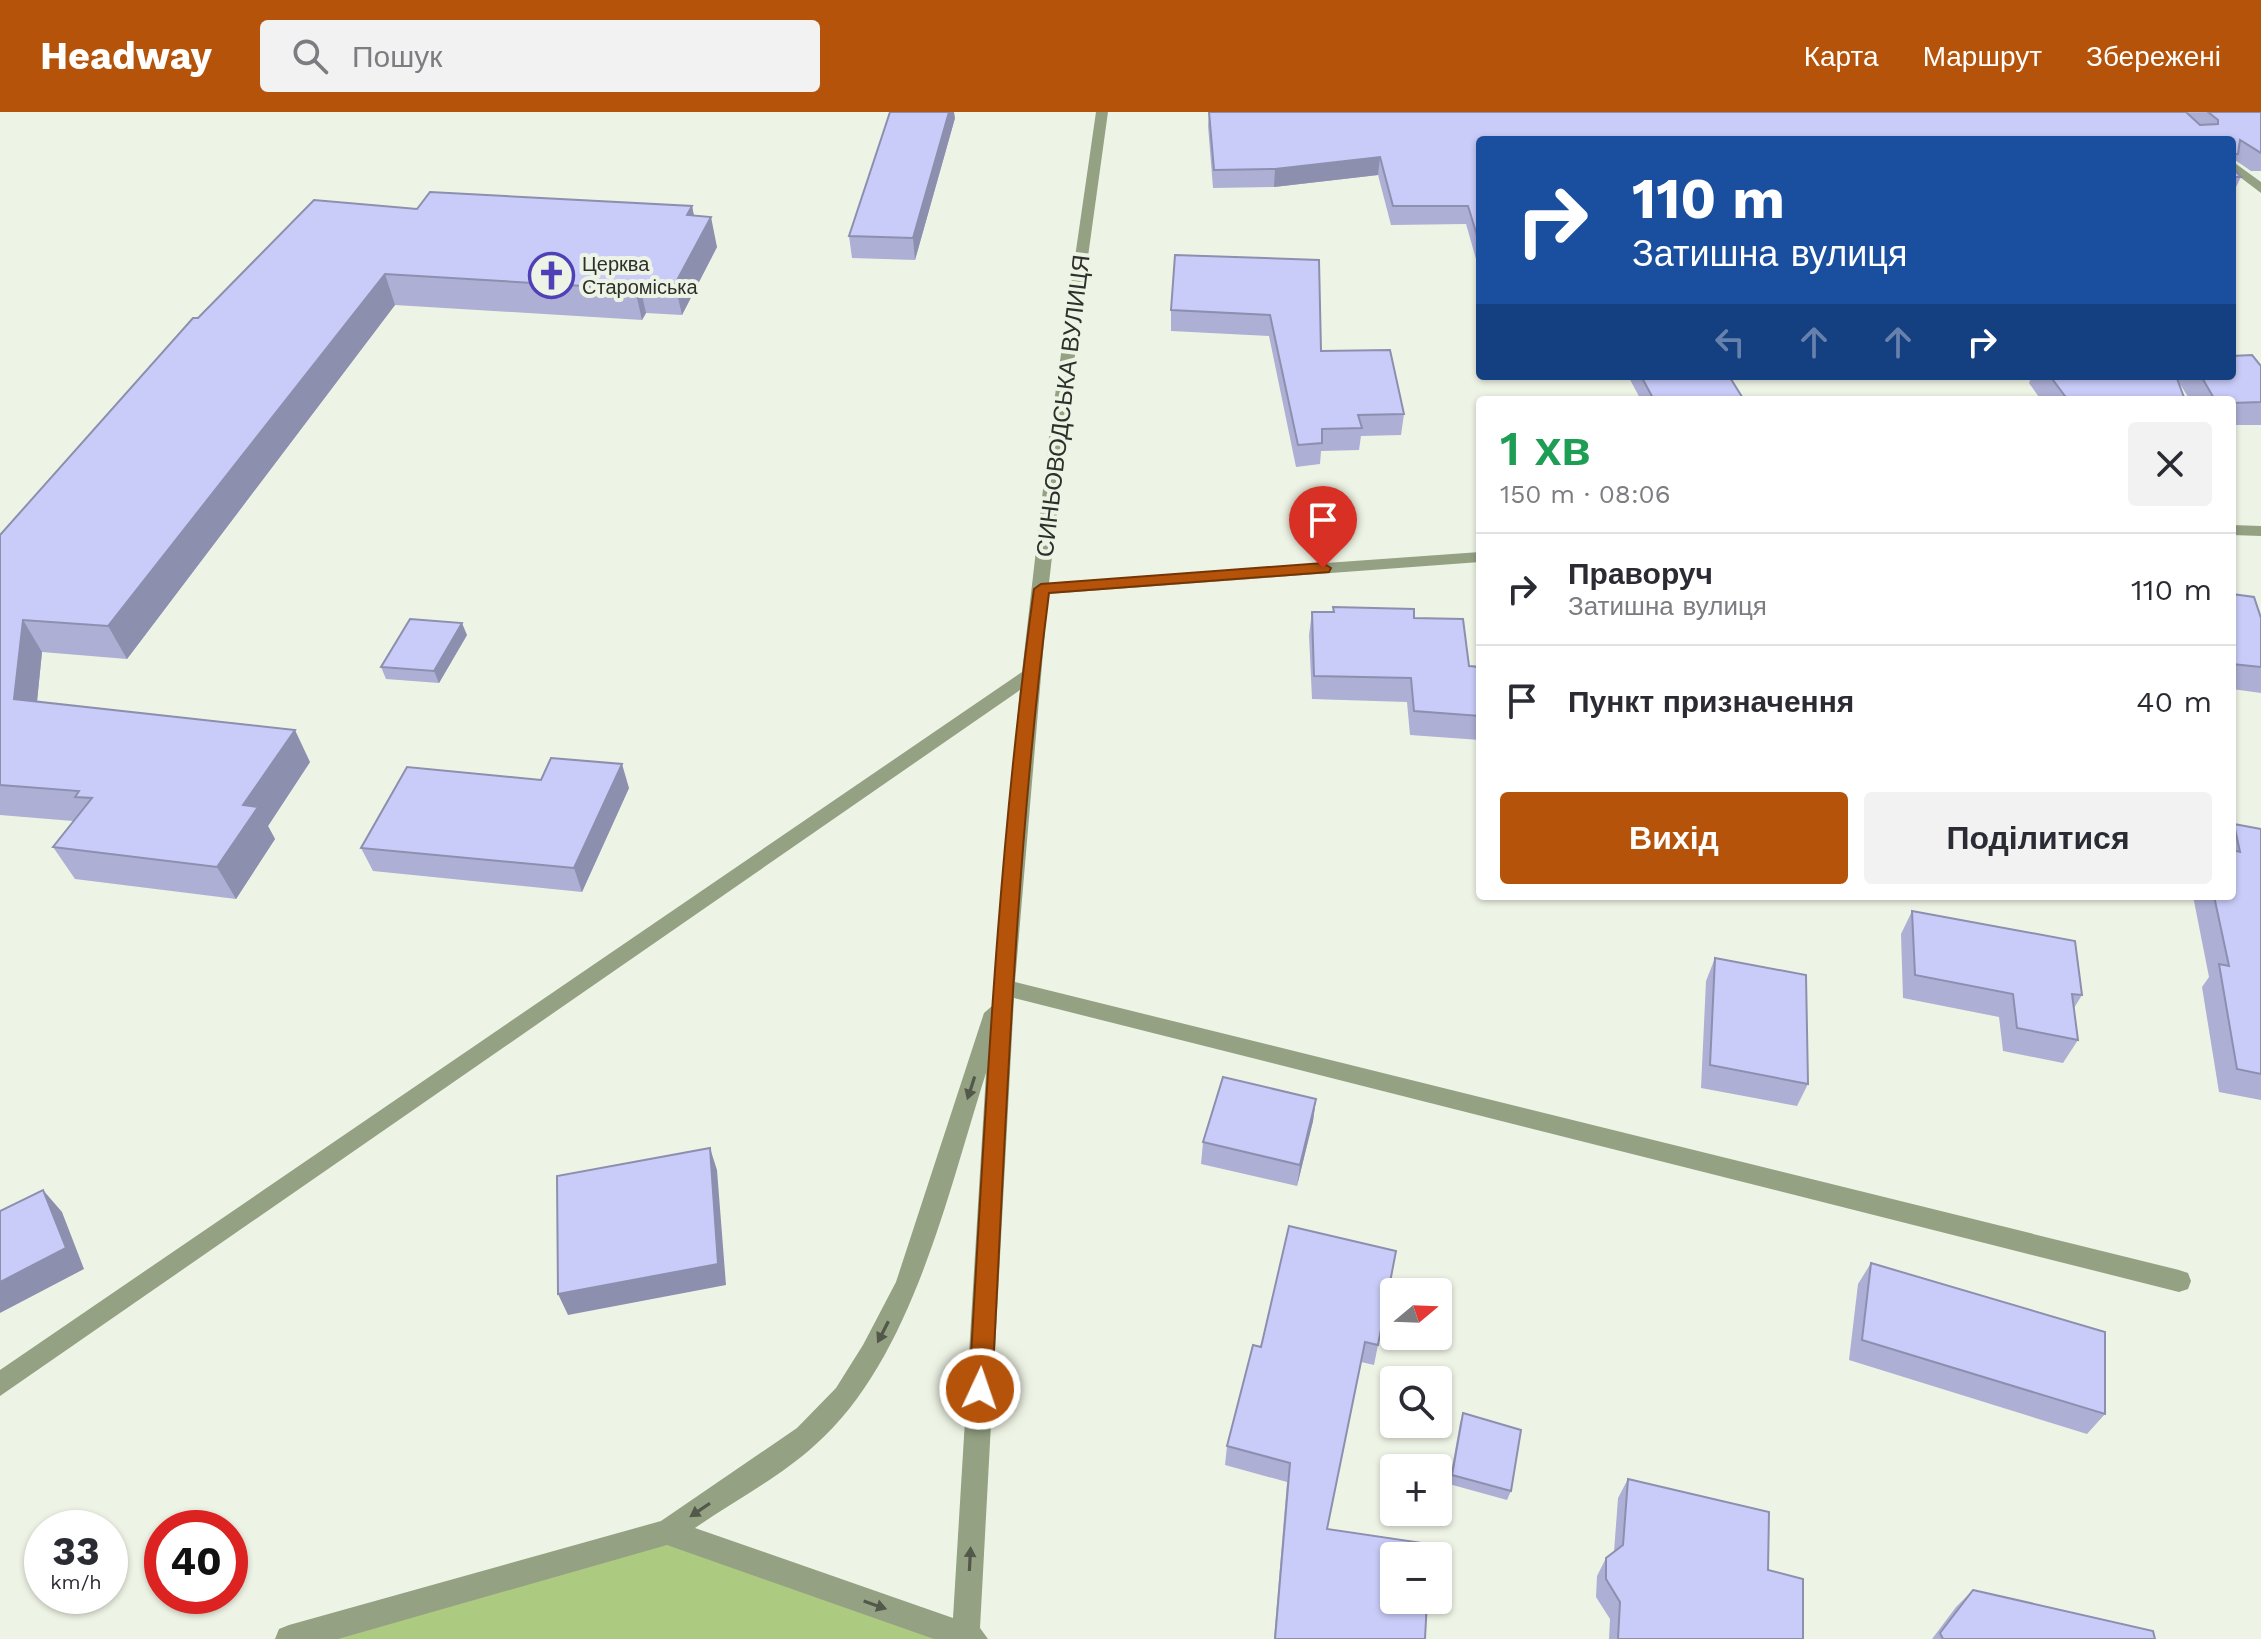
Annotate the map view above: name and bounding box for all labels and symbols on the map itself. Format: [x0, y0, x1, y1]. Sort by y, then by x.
church icon: Церква Староміська [527, 251, 575, 299]
place label: Церква Староміська [582, 252, 699, 299]
street label: СИНЬОВОДСЬКА ВУЛИЦЯ [1031, 253, 1095, 559]
pin [1289, 486, 1357, 568]
one-way arrow [964, 1076, 976, 1100]
north arrow [1380, 1278, 1452, 1350]
one-way arrow [876, 1320, 890, 1343]
position arrow [938, 1347, 1022, 1431]
one-way arrow [689, 1502, 710, 1517]
speed limit sign: 40 [144, 1510, 248, 1614]
one-way arrow [964, 1546, 977, 1571]
one-way arrow [863, 1599, 887, 1611]

